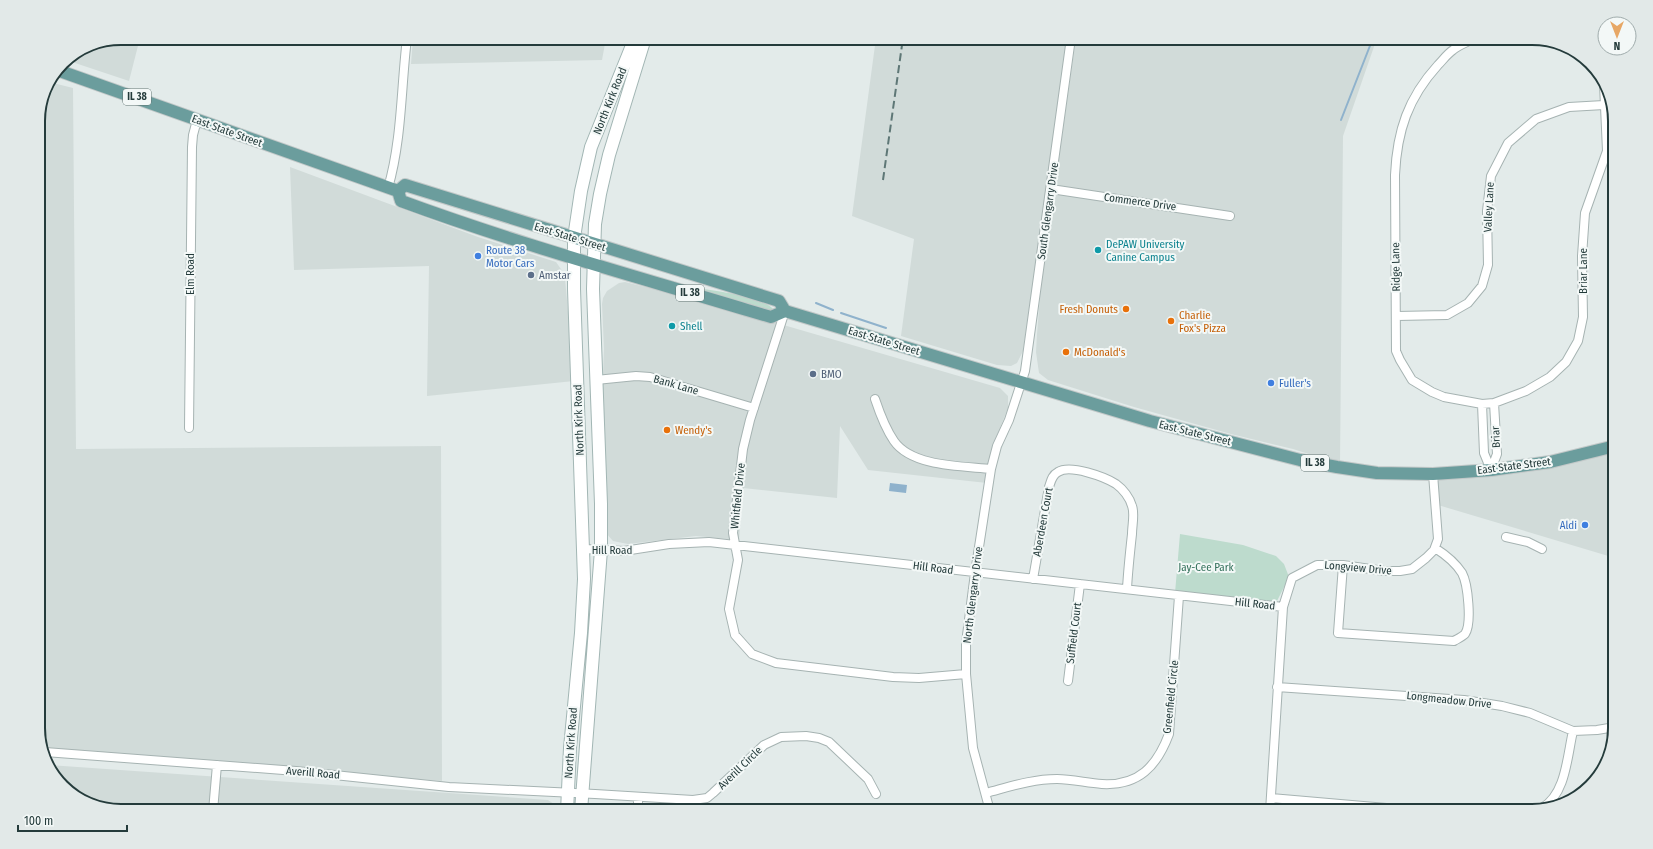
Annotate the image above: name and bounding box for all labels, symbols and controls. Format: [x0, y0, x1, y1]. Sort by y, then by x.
north arrow [1597, 16, 1637, 56]
text: N [1614, 39, 1620, 52]
street label: North Kirk Road [591, 66, 629, 136]
road number: IL 38 [123, 89, 151, 105]
street label: East State Street [190, 112, 264, 150]
street label: South Glengarry Drive [1035, 161, 1061, 261]
street label: Valley Lane [1481, 181, 1497, 233]
street label: Commerce Drive [1103, 190, 1177, 214]
street label: East State Street [533, 220, 608, 254]
place label: DePAW University Canine Campus [1106, 238, 1185, 264]
street label: Ridge Lane [1389, 242, 1403, 292]
place label: Route 38 Motor Cars [486, 244, 535, 270]
marker: DePAW University Canine Campus [1093, 245, 1103, 255]
street label: Briar Lane [1577, 248, 1590, 294]
marker: Route 38 Motor Cars [473, 251, 483, 261]
street label: Elm Road [184, 253, 197, 295]
place label: Amstar [539, 269, 571, 282]
marker: Amstar [526, 270, 536, 280]
road number: IL 38 [676, 285, 704, 301]
place label: Fresh Donuts [1060, 303, 1118, 316]
marker: Fresh Donuts [1121, 304, 1131, 314]
place label: Charlie Fox's Pizza [1179, 309, 1226, 335]
marker: Charlie Fox's Pizza [1166, 316, 1176, 326]
place label: Shell [680, 320, 703, 333]
marker: Shell [667, 321, 677, 331]
street label: East State Street [847, 324, 922, 358]
place label: McDonald's [1074, 346, 1126, 359]
marker: McDonald's [1061, 347, 1071, 357]
place label: BMO [821, 368, 842, 381]
marker: BMO [808, 369, 818, 379]
street label: Bank Lane [652, 372, 700, 398]
place label: Fuller's [1279, 377, 1311, 390]
marker: Fuller's [1266, 378, 1276, 388]
street label: North Kirk Road [571, 384, 587, 456]
street label: East State Street [1157, 418, 1233, 448]
place label: Wendy's [675, 424, 712, 437]
marker: Wendy's [662, 425, 672, 435]
street label: Briar [1489, 426, 1503, 448]
road number: IL 38 [1301, 455, 1329, 471]
street label: East State Street [1476, 455, 1552, 477]
street label: Whitfield Drive [728, 462, 748, 530]
street label: Aberdeen Court [1031, 486, 1056, 558]
place label: Aldi [1560, 519, 1577, 532]
marker: Aldi [1580, 520, 1590, 530]
street label: Hill Road [592, 544, 632, 557]
street label: North Glengarry Drive [961, 546, 985, 644]
street label: Hill Road [912, 559, 954, 577]
street label: Longview Drive [1324, 559, 1392, 577]
park label: Jay-Cee Park [1178, 561, 1235, 574]
street label: Hill Road [1234, 595, 1276, 613]
street label: Suffield Court [1064, 601, 1084, 664]
street label: Greenfield Circle [1161, 660, 1181, 734]
street label: Longmeadow Drive [1406, 689, 1492, 711]
street label: North Kirk Road [562, 707, 580, 779]
street label: Averill Circle [715, 744, 765, 792]
street label: Averill Road [286, 764, 340, 782]
scale bar [18, 807, 127, 833]
text: 100 m [24, 814, 53, 828]

